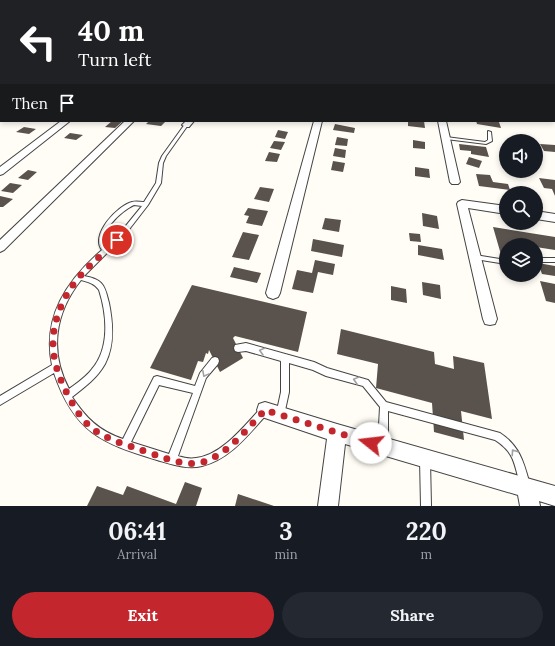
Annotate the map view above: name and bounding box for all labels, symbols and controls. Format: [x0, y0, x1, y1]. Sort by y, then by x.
text: 40 m [78, 13, 144, 49]
icon: left [12, 16, 64, 68]
text: Turn left [78, 48, 151, 71]
icon: arrive [56, 92, 78, 114]
text: Then [12, 94, 48, 113]
map controls [499, 134, 543, 282]
button: sound [499, 134, 543, 178]
button: search [499, 186, 543, 230]
pin [100, 223, 134, 257]
icon: arrive [106, 229, 128, 251]
button: layers [499, 238, 543, 282]
one-way arrow [258, 348, 265, 356]
one-way arrow [202, 370, 209, 378]
one-way arrow [353, 377, 360, 385]
position arrow [350, 422, 392, 464]
one-way arrow [512, 449, 519, 456]
text: 06:41 [108, 516, 166, 547]
text: 3 [279, 516, 293, 547]
text: 220 [406, 516, 447, 547]
text: Arrival [117, 546, 157, 563]
text: min [274, 546, 298, 563]
text: m [420, 546, 432, 563]
button: Exit [12, 592, 274, 638]
button: Share [282, 592, 543, 638]

